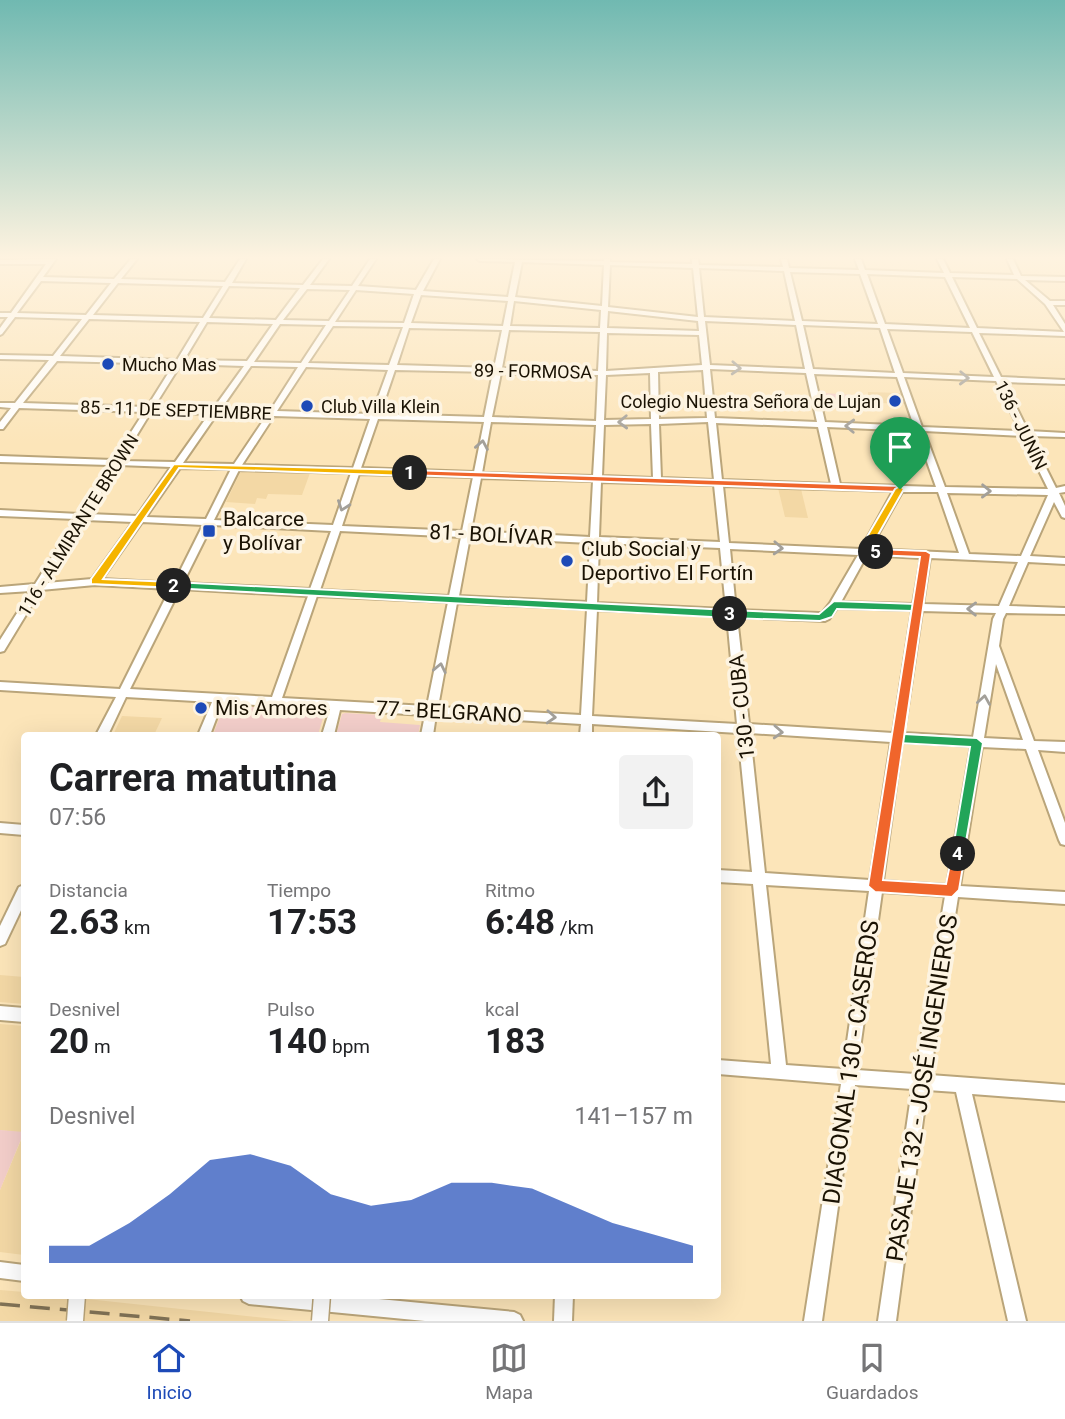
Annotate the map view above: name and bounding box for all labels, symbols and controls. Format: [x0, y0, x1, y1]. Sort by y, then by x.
place label: Mucho Mas [122, 354, 217, 375]
marker: Mucho Mas [100, 356, 116, 372]
street label: 89 - FORMOSA [474, 359, 592, 383]
one-way arrow [731, 361, 742, 376]
one-way arrow [958, 370, 969, 385]
street label: 136 - JUNÍN [990, 377, 1052, 473]
place label: Colegio Nuestra Señora de Lujan [621, 391, 881, 412]
marker: Colegio Nuestra Señora de Lujan [887, 393, 903, 409]
street label: 85 - 11 DE SEPTIEMBRE [80, 396, 272, 424]
place label: Club Villa Klein [321, 396, 440, 417]
marker: Club Villa Klein [299, 398, 315, 414]
one-way arrow [617, 414, 627, 430]
pin [870, 417, 930, 489]
one-way arrow [844, 418, 855, 433]
icon: arrive [881, 428, 919, 466]
street label: 116 - ALMIRANTE BROWN [13, 430, 143, 620]
one-way arrow [474, 439, 489, 451]
pin: 1 [392, 456, 428, 490]
text: 1 [404, 461, 415, 484]
one-way arrow [980, 483, 991, 498]
one-way arrow [337, 499, 351, 511]
place label: Balcarce y Bolívar [223, 507, 304, 555]
street label: 81 - BOLÍVAR [429, 520, 553, 550]
marker: Balcarce y Bolívar [201, 523, 217, 539]
pin: 5 [858, 534, 894, 570]
place label: Club Social y Deportivo El Fortín [581, 537, 753, 585]
one-way arrow [773, 540, 784, 555]
text: 5 [870, 540, 881, 563]
marker: Club Social y Deportivo El Fortín [559, 553, 575, 569]
pin: 2 [156, 568, 192, 604]
text: 2 [168, 574, 179, 597]
pin: 3 [712, 596, 748, 632]
one-way arrow [967, 601, 977, 617]
text: 3 [724, 602, 735, 625]
street label: 130 - CUBA [725, 653, 759, 761]
one-way arrow [432, 662, 447, 674]
one-way arrow [976, 694, 991, 706]
place label: Mis Amores [215, 696, 327, 720]
street label: 77 - BELGRANO [376, 696, 522, 728]
marker: Mis Amores [193, 700, 209, 716]
one-way arrow [546, 709, 557, 724]
one-way arrow [773, 724, 784, 739]
button: share [619, 755, 693, 829]
text: Carrera matutina [49, 756, 337, 800]
text: 07:56 [49, 804, 106, 831]
pin: 4 [940, 836, 976, 872]
text: 4 [952, 842, 963, 865]
text: Distancia [49, 879, 128, 902]
text: Tiempo [267, 879, 331, 902]
text: Ritmo [485, 879, 535, 902]
text: 2.63 [49, 902, 119, 943]
text: 17:53 [267, 902, 357, 943]
text: 6:48 [485, 902, 555, 943]
street label: PASAJE 132 - JOSÉ INGENIEROS [881, 912, 963, 1264]
text: km [119, 916, 150, 939]
text: /km [555, 916, 594, 939]
street label: DIAGONAL 130 - CASEROS [817, 918, 885, 1206]
text: Desnivel [49, 998, 120, 1021]
text: Pulso [267, 998, 315, 1021]
text: kcal [485, 998, 519, 1021]
text: 20 [49, 1021, 89, 1062]
text: 140 [267, 1021, 327, 1062]
text: 183 [485, 1021, 545, 1062]
text: m [89, 1035, 111, 1058]
text: bpm [327, 1035, 370, 1058]
text: Desnivel [49, 1103, 135, 1130]
text: 141–157 m [574, 1103, 693, 1130]
tab: Inicio [146, 1339, 192, 1404]
tab: Mapa [485, 1339, 533, 1404]
tab: Guardados [826, 1339, 919, 1404]

